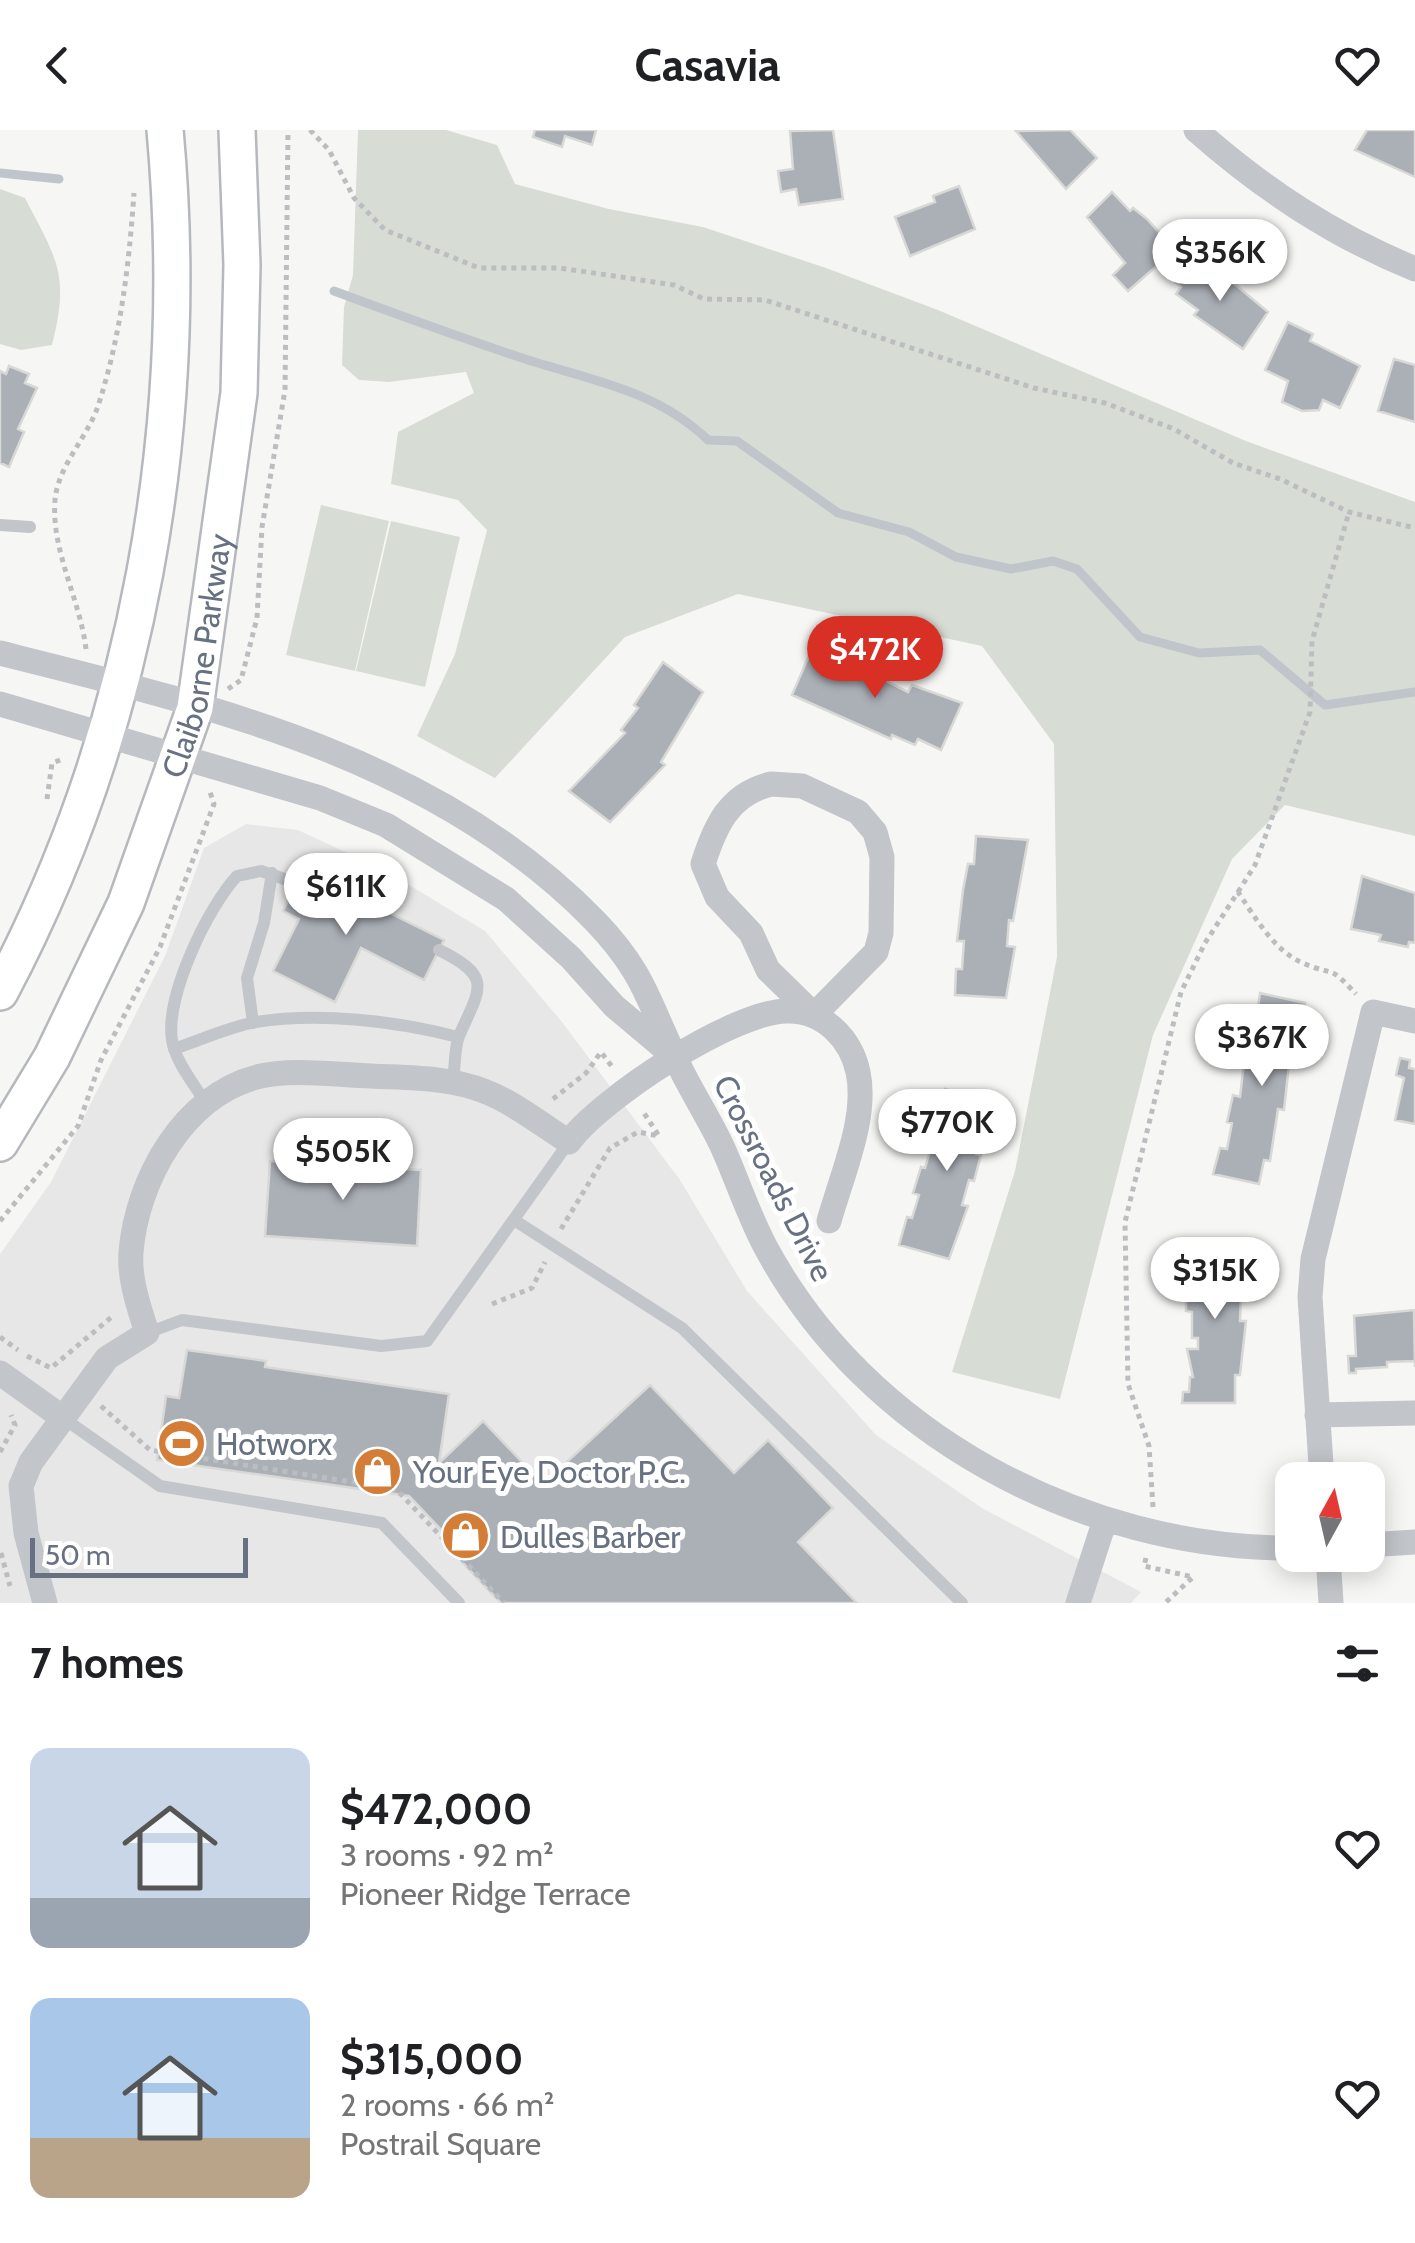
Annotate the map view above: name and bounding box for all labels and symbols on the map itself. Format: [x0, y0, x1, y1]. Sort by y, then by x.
pin: $356K [1150, 219, 1290, 304]
street label: Claiborne Parkway [153, 531, 239, 783]
pin: $472K [805, 616, 945, 701]
pin: $611K [276, 853, 416, 938]
pin: $367K [1192, 1004, 1332, 1089]
street label: Crossroads Drive [705, 1068, 843, 1288]
pin: $770K [877, 1089, 1017, 1174]
pin: $505K [273, 1118, 413, 1203]
pin: $315K [1145, 1237, 1285, 1322]
sports icon: Hotworx [155, 1417, 207, 1469]
place label: Hotworx [216, 1424, 332, 1463]
shop icon: Your Eye Doctor P.C. [352, 1445, 404, 1497]
place label: Your Eye Doctor P.C. [412, 1452, 686, 1491]
north arrow [1275, 1462, 1385, 1572]
shop icon: Dulles Barber [439, 1510, 491, 1562]
place label: Dulles Barber [500, 1517, 681, 1556]
scale bar [30, 1533, 248, 1578]

